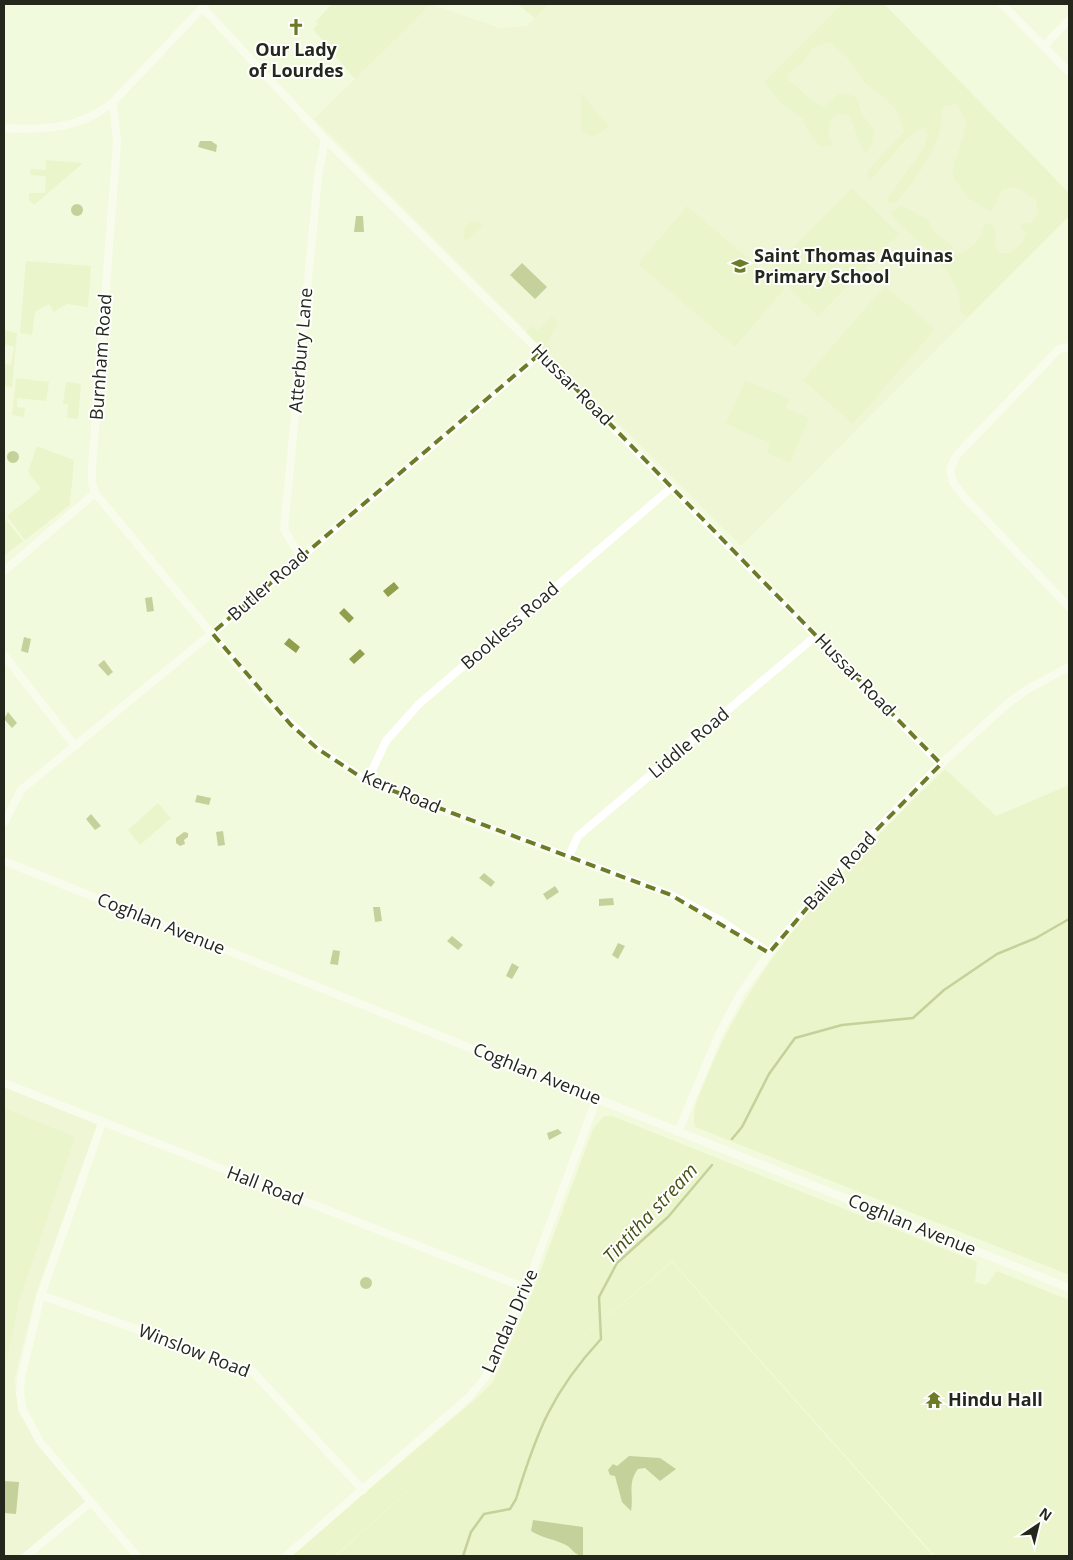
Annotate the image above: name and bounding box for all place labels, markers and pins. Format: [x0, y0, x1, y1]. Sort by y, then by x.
church icon: Our Lady of Lourdes [286, 17, 306, 37]
place label: Our Lady of Lourdes [248, 37, 344, 82]
place label: Saint Thomas Aquinas Primary School [754, 243, 953, 288]
school or university icon: Saint Thomas Aquinas Primary School [730, 256, 750, 276]
place label: Hindu Hall [948, 1387, 1043, 1411]
temple icon: Hindu Hall [924, 1390, 944, 1410]

